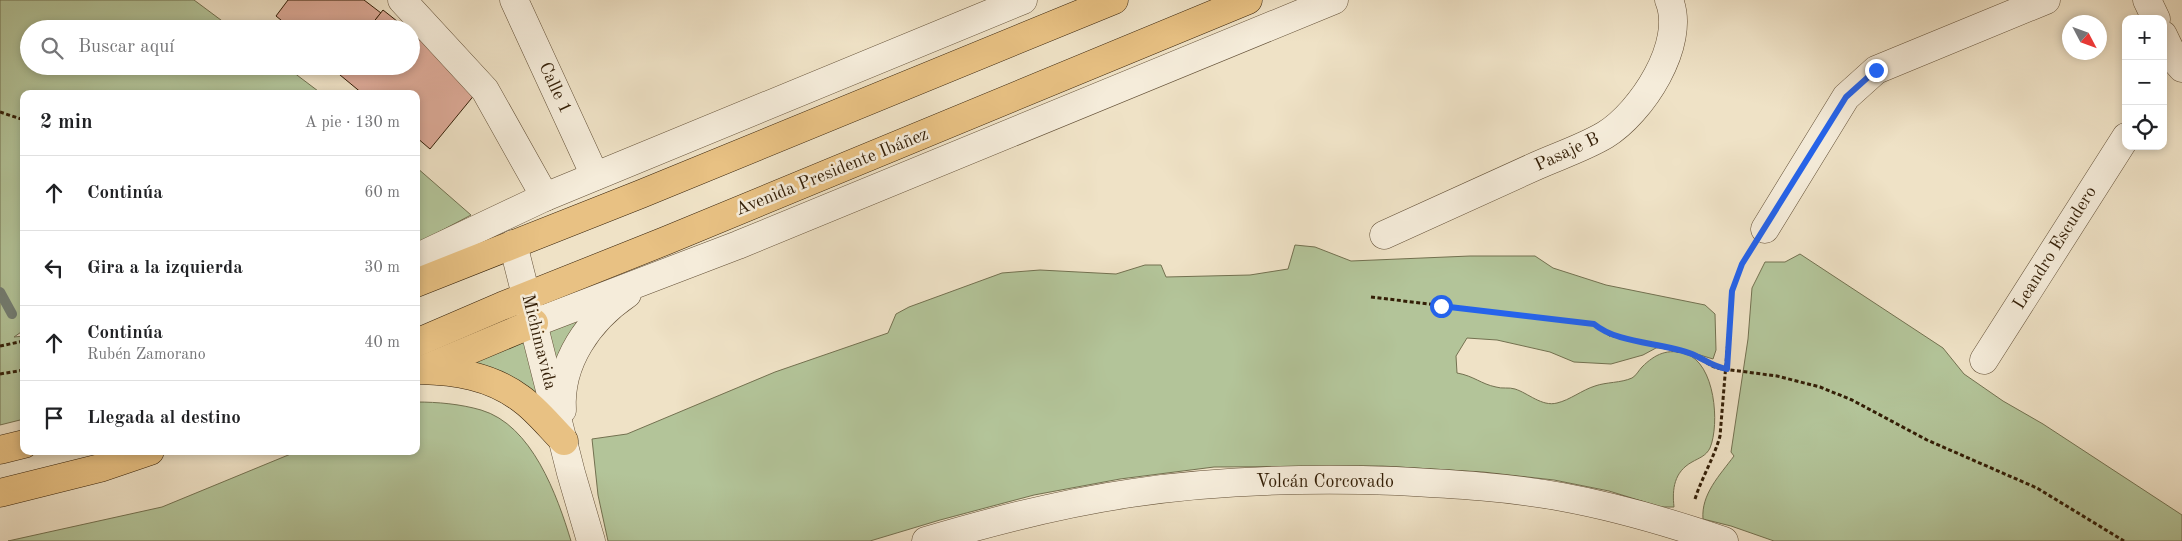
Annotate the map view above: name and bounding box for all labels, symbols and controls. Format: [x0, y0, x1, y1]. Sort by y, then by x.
north arrow [2062, 15, 2107, 60]
map controls [2122, 15, 2167, 150]
button: + [2122, 15, 2167, 60]
search box [20, 20, 420, 75]
icon: search [38, 34, 66, 62]
text: Buscar aquí [78, 38, 174, 57]
route end [1865, 59, 1888, 82]
street label: Calle 1 [535, 60, 575, 116]
button: − [2122, 60, 2167, 105]
button: locate [2122, 105, 2167, 150]
text: 2 min [40, 112, 93, 133]
text: A pie · 130 m [305, 115, 400, 131]
street label: Avenida Presidente Ibáñez [733, 125, 931, 219]
street label: Pasaje B [1532, 129, 1602, 175]
icon: ahead [40, 179, 68, 207]
street label: Leandro Escudero [2010, 183, 2100, 313]
text: Continúa [87, 184, 163, 203]
text: 60 m [364, 185, 400, 201]
icon: left [40, 254, 68, 282]
text: Gira a la izquierda [87, 259, 243, 278]
text: 30 m [364, 260, 400, 276]
street label: Michimavida [518, 292, 560, 392]
route start [1430, 295, 1453, 318]
text: Continúa [87, 324, 163, 343]
icon: ahead [40, 329, 68, 357]
text: 40 m [364, 335, 400, 351]
text: Rubén Zamorano [87, 347, 206, 363]
icon: arrive [40, 404, 68, 432]
text: Llegada al destino [87, 409, 241, 428]
street label: Volcán Corcovado [1256, 473, 1394, 491]

